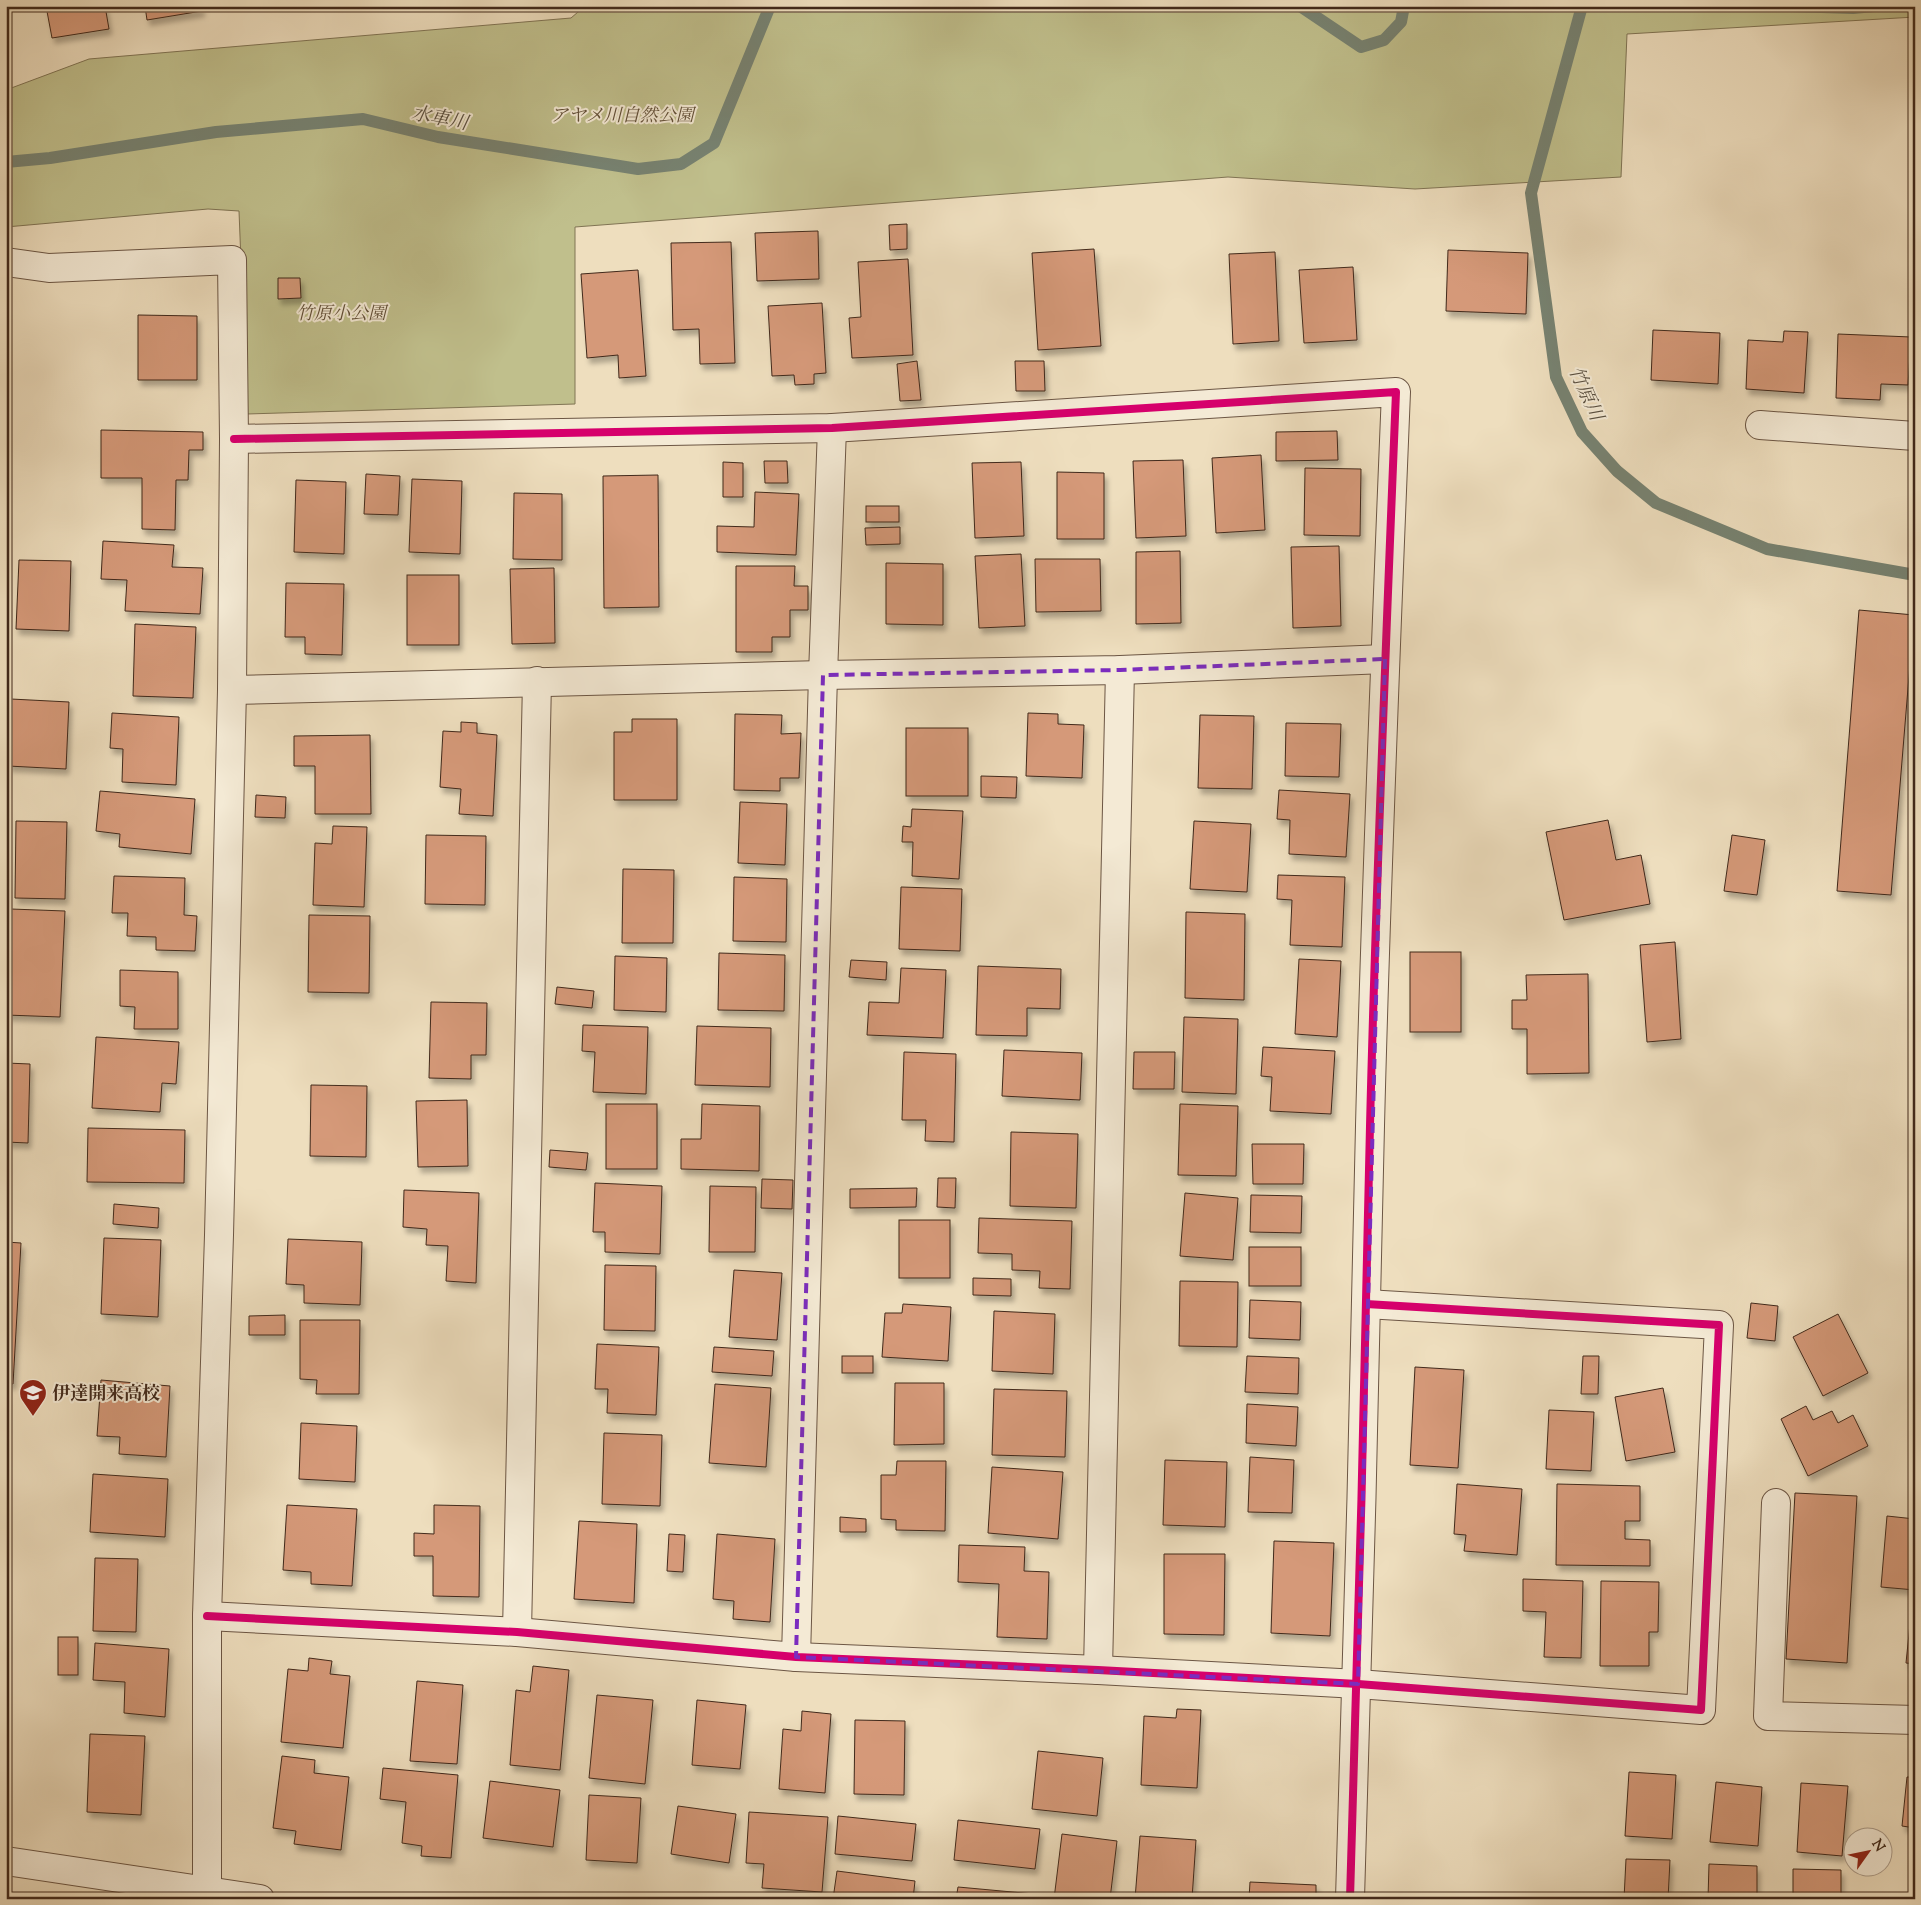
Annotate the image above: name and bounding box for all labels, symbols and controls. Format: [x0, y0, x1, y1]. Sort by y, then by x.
water label: 水車川 [409, 101, 472, 139]
park label: アヤメ川自然公園 [550, 104, 697, 130]
park label: 竹原小公園 [296, 302, 389, 328]
water label: 竹原川 [1561, 362, 1609, 427]
school or university icon: 伊達開来高校 [18, 1378, 48, 1417]
place label: 伊達開来高校 [52, 1382, 160, 1408]
north arrow [1844, 1828, 1894, 1878]
text: N [1866, 1836, 1889, 1856]

